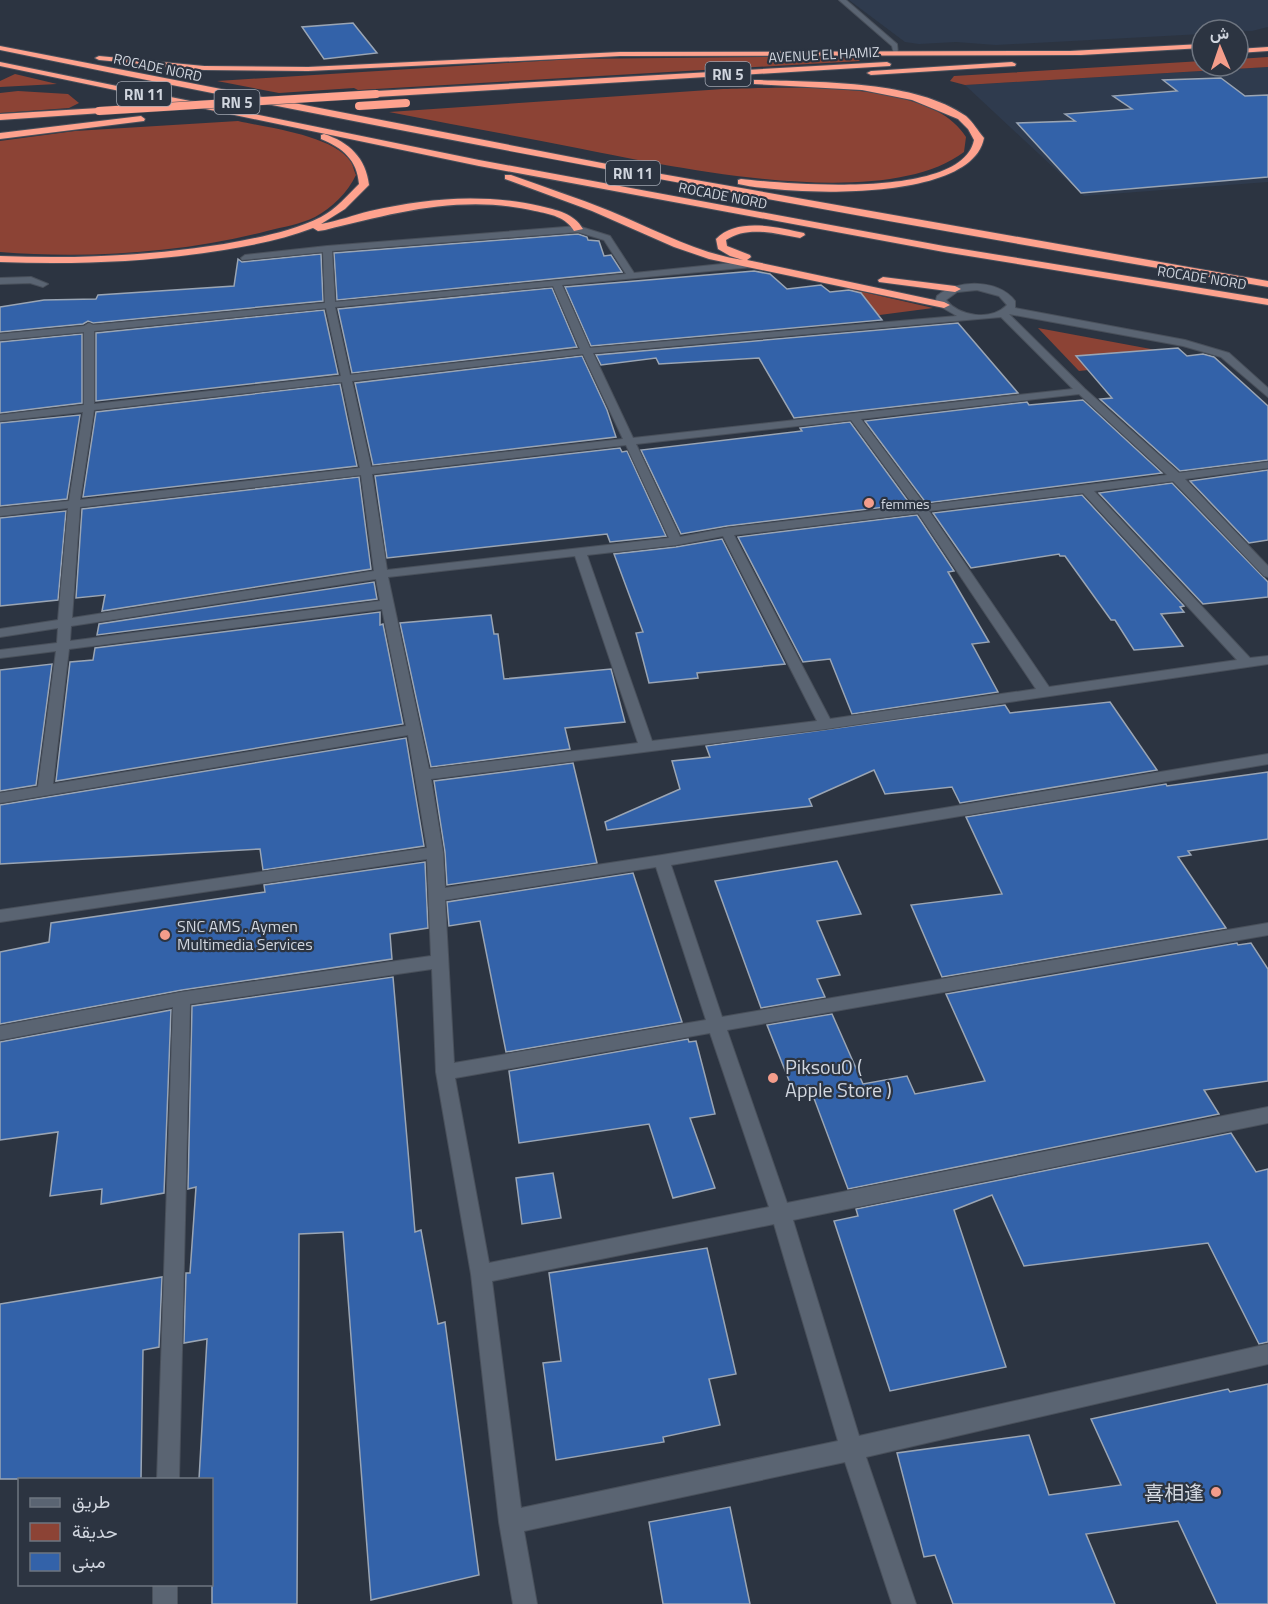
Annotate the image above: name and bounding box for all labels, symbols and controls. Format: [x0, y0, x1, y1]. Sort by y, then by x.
north arrow [1190, 18, 1250, 78]
text: ش [1209, 21, 1230, 45]
street label: AVENUE EL HAMIZ [768, 41, 880, 67]
street label: ROCADE NORD [112, 47, 204, 87]
road number: RN 5 [706, 62, 750, 86]
road number: RN 11 [117, 82, 171, 106]
road number: RN 5 [214, 90, 260, 114]
road number: RN 11 [606, 161, 660, 185]
street label: ROCADE NORD [677, 176, 769, 214]
street label: ROCADE NORD [1156, 260, 1248, 294]
place label: femmes [881, 493, 930, 514]
marker: femmes [862, 496, 876, 510]
place label: SNC AMS . Aymen Multimedia Services [177, 914, 313, 956]
marker: SNC AMS . Aymen Multimedia Services [158, 928, 172, 942]
place label: Piksou0 ( Apple Store ) [785, 1051, 892, 1105]
marker: Piksou0 ( Apple Store ) [766, 1071, 780, 1085]
place label: 喜相逢 [1144, 1477, 1204, 1508]
legend [18, 1478, 213, 1586]
marker: 喜相逢 [1209, 1485, 1223, 1499]
text: طريق [72, 1488, 110, 1515]
text: حديقة [72, 1518, 118, 1545]
text: مبنى [72, 1548, 106, 1575]

